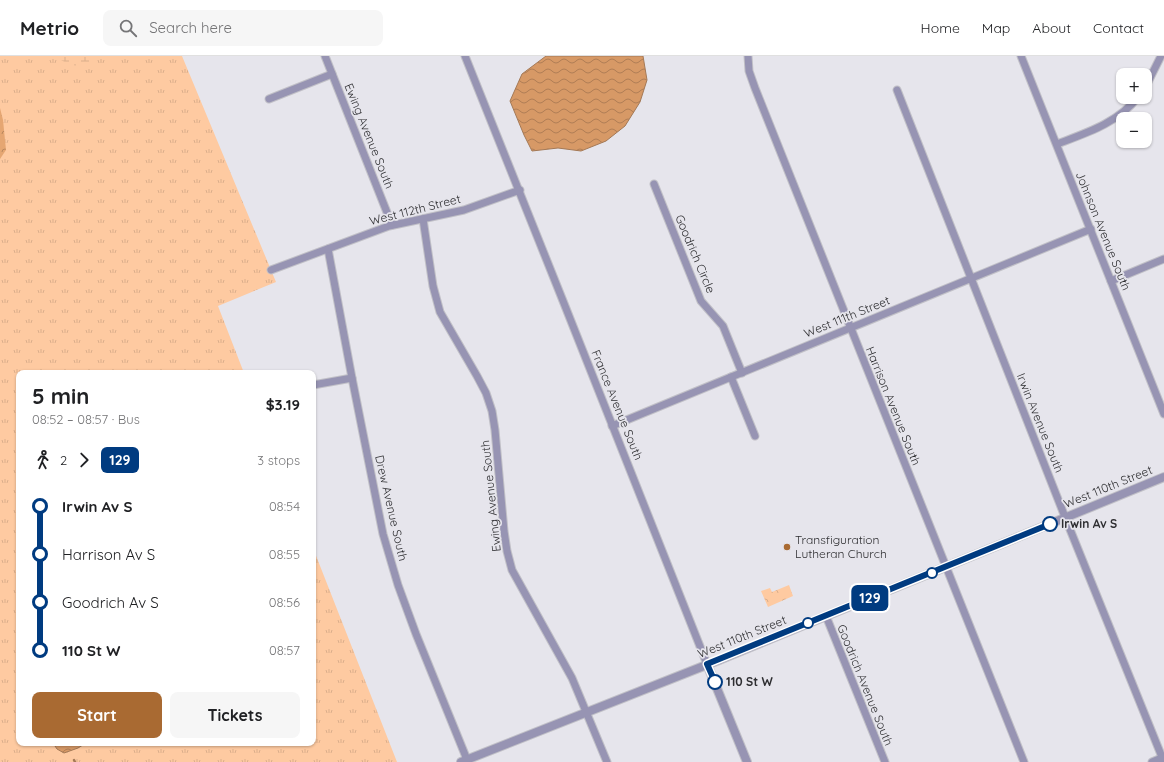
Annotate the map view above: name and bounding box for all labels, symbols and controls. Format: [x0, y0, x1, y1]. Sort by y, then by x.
search box [103, 10, 383, 46]
text: Metrio [20, 16, 79, 40]
icon: search [117, 17, 139, 39]
text: Search here [149, 18, 232, 37]
text: Home [921, 19, 960, 37]
text: Map [982, 19, 1010, 37]
text: About [1032, 19, 1071, 37]
text: Contact [1093, 19, 1144, 37]
map controls [1116, 68, 1152, 148]
button: + [1116, 68, 1152, 104]
street label: Ewing Avenue South [342, 81, 397, 191]
button: − [1116, 112, 1152, 148]
street label: Johnson Avenue South [1073, 169, 1134, 292]
street label: West 112th Street [368, 191, 462, 228]
street label: Goodrich Circle [672, 212, 719, 296]
street label: West 111th Street [802, 292, 892, 341]
street label: Harrison Avenue South [863, 344, 924, 467]
street label: France Avenue South [588, 347, 646, 462]
street label: Irwin Avenue South [1014, 371, 1067, 475]
text: 5 min [32, 382, 89, 410]
text: $3.19 [266, 395, 300, 414]
text: 08:52 – 08:57 · Bus [32, 411, 140, 427]
street label: Ewing Avenue South [477, 440, 504, 553]
icon: walk [32, 449, 54, 471]
icon: forward [73, 449, 95, 471]
text: 129 [109, 451, 131, 469]
text: 2 [60, 452, 67, 468]
text: 3 stops [257, 452, 300, 468]
street label: Drew Avenue South [372, 454, 411, 562]
street label: West 110th Street [1061, 462, 1154, 511]
text: Irwin Av S [62, 497, 132, 516]
text: 08:54 [269, 498, 300, 514]
marker: Irwin Av S [1042, 516, 1058, 532]
place label: Irwin Av S [1061, 516, 1117, 531]
place label: Transfiguration Lutheran Church [795, 532, 887, 561]
marker: Transfiguration Lutheran Church [782, 542, 792, 552]
text: Harrison Av S [62, 545, 155, 564]
text: 08:55 [269, 546, 300, 562]
unlabelled marker [926, 567, 938, 579]
line badge: 129 [847, 585, 893, 611]
text: 129 [859, 589, 881, 607]
text: Goodrich Av S [62, 593, 159, 612]
text: 08:56 [269, 594, 300, 610]
street label: West 110th Street [695, 612, 788, 661]
unlabelled marker [802, 617, 814, 629]
street label: Goodrich Avenue South [834, 622, 897, 748]
text: 110 St W [62, 641, 121, 660]
text: 08:57 [269, 642, 300, 658]
marker: 110 St W [707, 674, 723, 690]
place label: 110 St W [726, 674, 773, 689]
button: Start [32, 692, 162, 738]
button: Tickets [170, 692, 300, 738]

